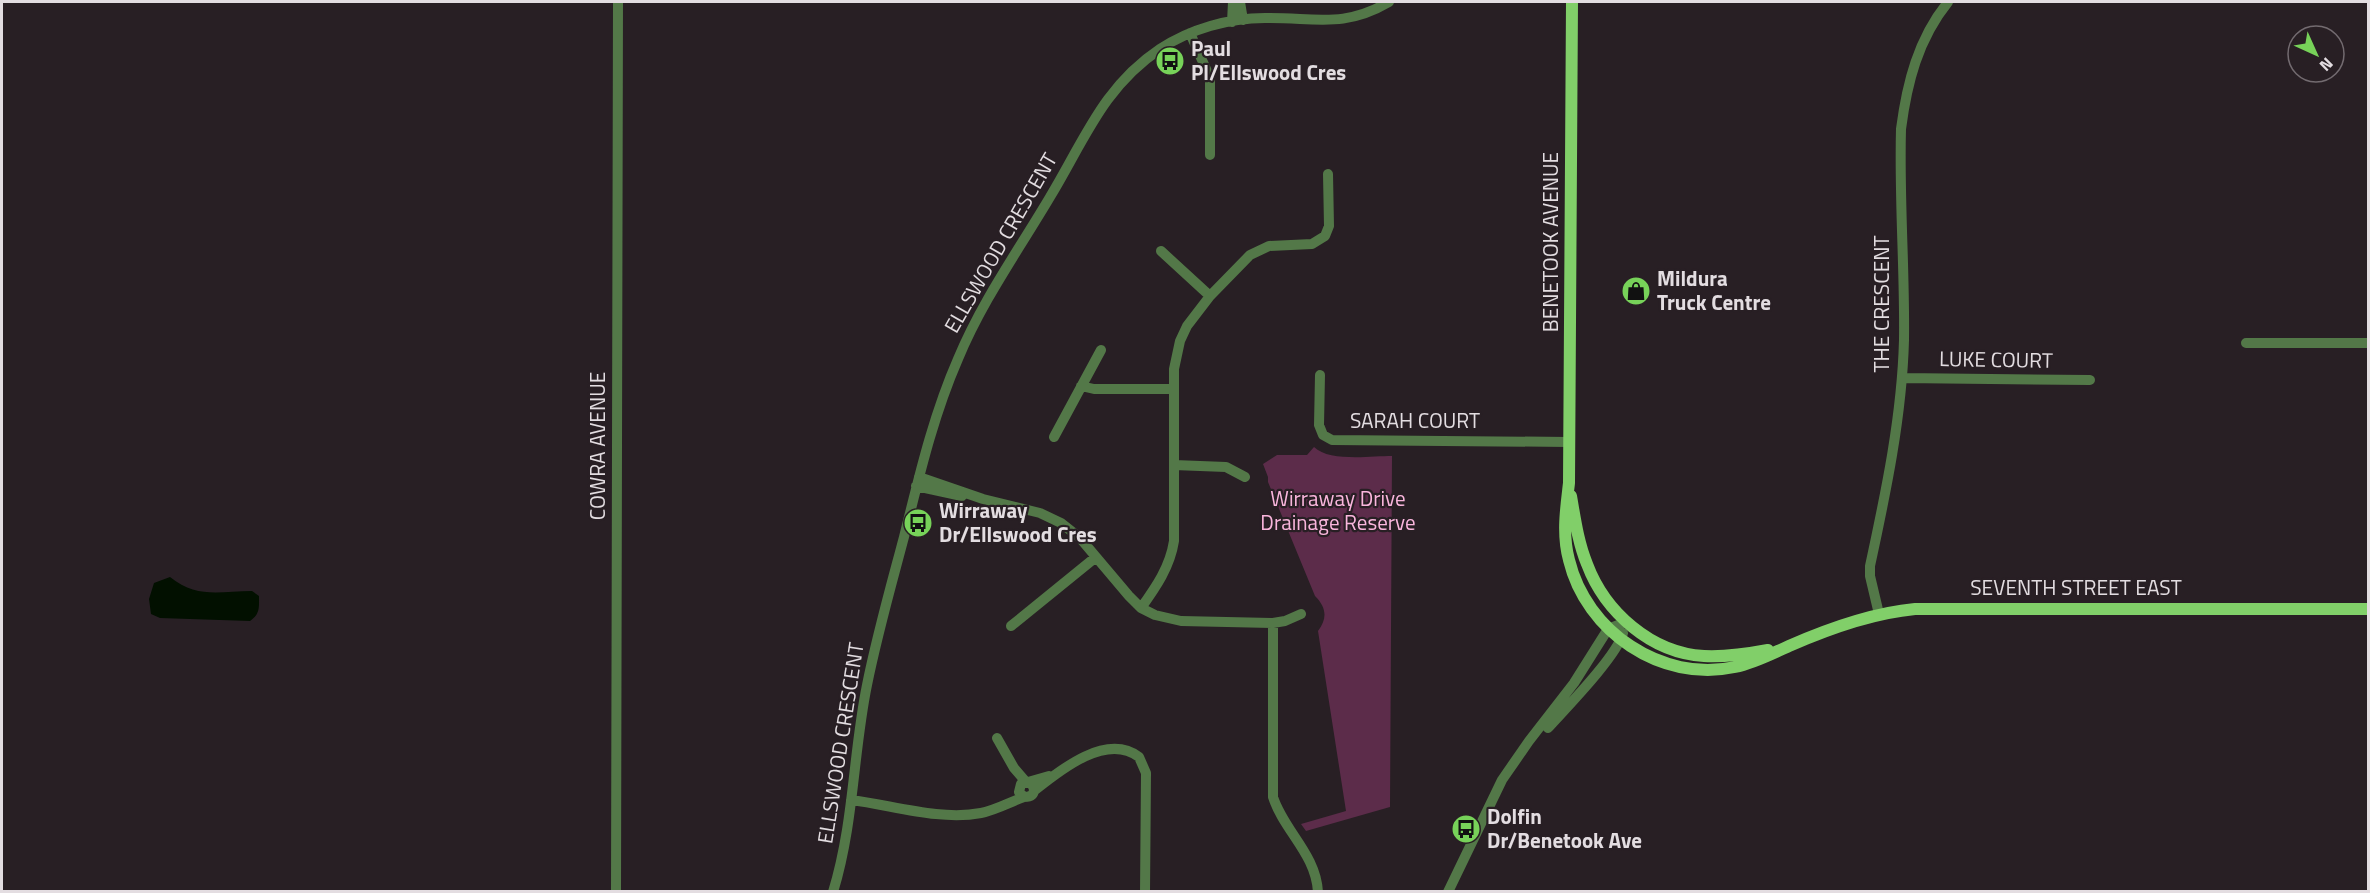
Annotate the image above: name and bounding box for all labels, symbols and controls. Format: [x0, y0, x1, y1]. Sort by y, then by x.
north arrow [2286, 24, 2346, 84]
place label: Paul Pl/Ellswood Cres [1191, 32, 1346, 88]
bus stop icon: Paul Pl/Ellswood Cres [1154, 45, 1186, 77]
text: N [2314, 52, 2339, 77]
street label: ELLSWOOD CRESCENT [935, 147, 1065, 338]
street label: BENETOOK AVENUE [1534, 152, 1566, 332]
street label: THE CRESCENT [1865, 235, 1897, 373]
place label: Mildura Truck Centre [1657, 262, 1771, 318]
shop icon: Mildura Truck Centre [1620, 275, 1652, 307]
street label: LUKE COURT [1939, 342, 2053, 376]
street label: COWRA AVENUE [581, 372, 613, 520]
street label: SARAH COURT [1350, 404, 1480, 436]
park label: Wirraway Drive Drainage Reserve [1260, 482, 1416, 538]
place label: Wirraway Dr/Ellswood Cres [939, 494, 1097, 550]
bus stop icon: Wirraway Dr/Ellswood Cres [902, 507, 934, 539]
street label: SEVENTH STREET EAST [1970, 571, 2182, 603]
street label: ELLSWOOD CRESCENT [808, 640, 872, 846]
place label: Dolfin Dr/Benetook Ave [1487, 800, 1642, 856]
bus stop icon: Dolfin Dr/Benetook Ave [1450, 813, 1482, 845]

